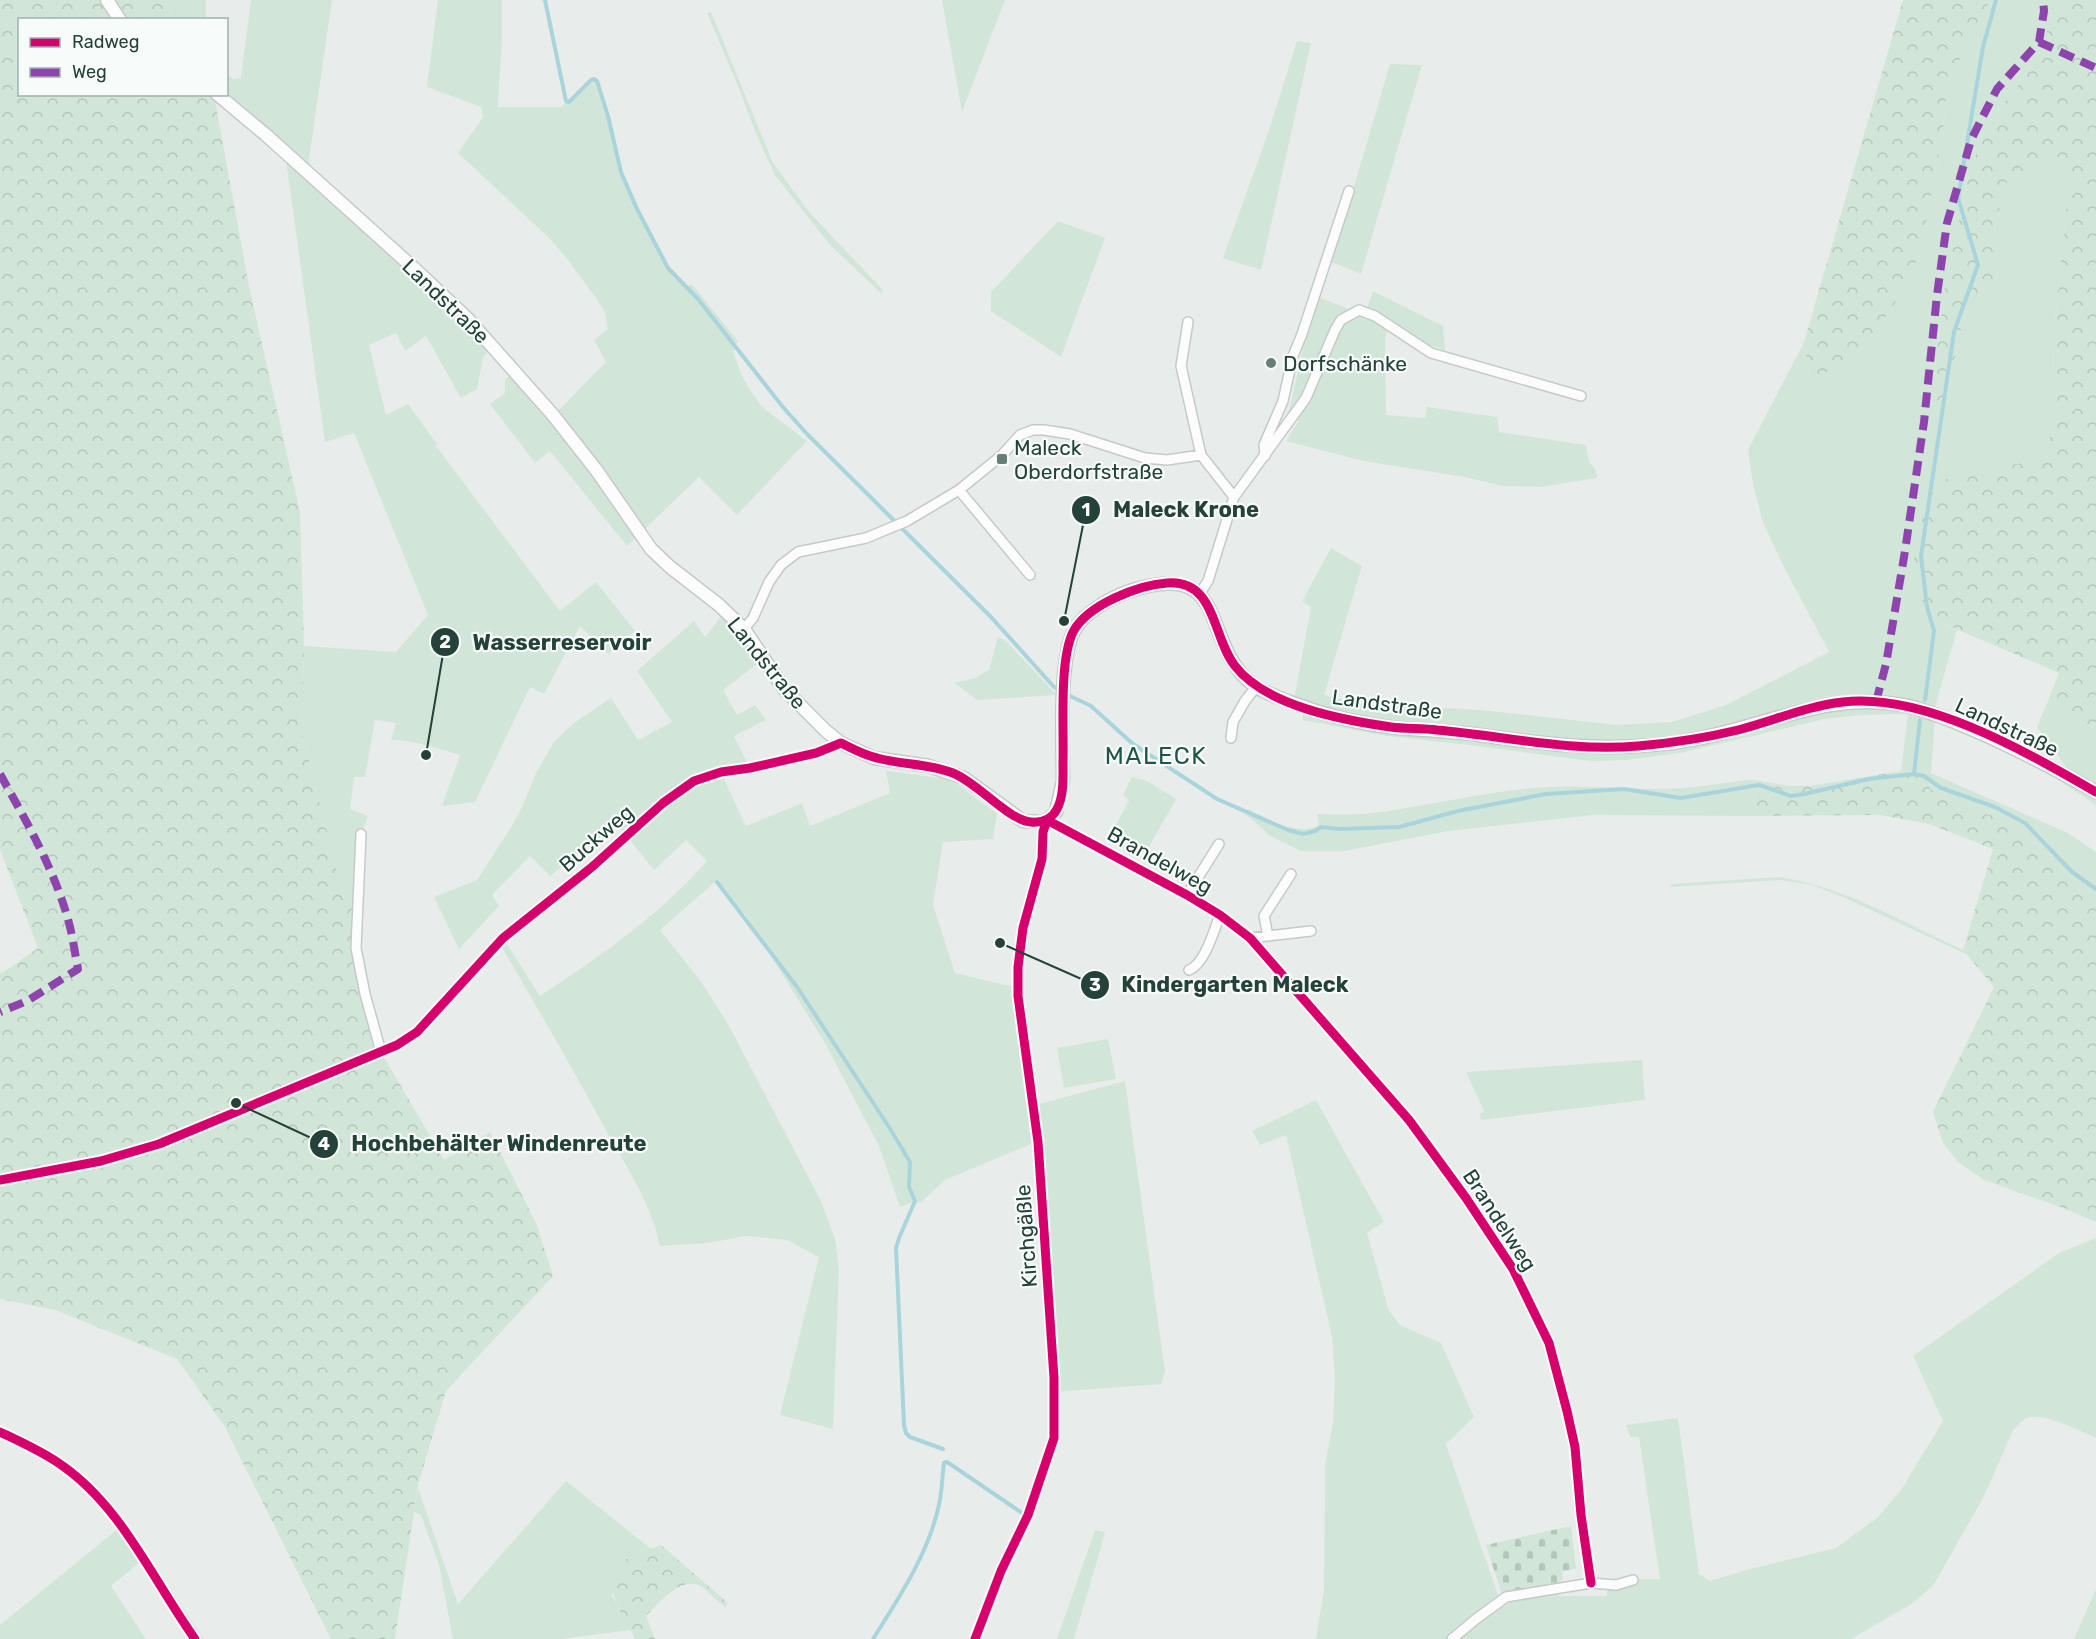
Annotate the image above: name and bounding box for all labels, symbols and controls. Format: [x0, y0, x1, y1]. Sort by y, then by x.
legend [18, 18, 228, 96]
text: Radweg [72, 31, 139, 53]
text: Weg [72, 61, 107, 83]
street label: Landstraße [397, 253, 495, 349]
place label: Dorfschänke [1283, 351, 1407, 376]
marker: Dorfschänke [1264, 356, 1278, 370]
place label: Maleck Oberdorfstraße [1014, 435, 1163, 484]
marker: Maleck Oberdorfstraße [995, 452, 1009, 466]
callout: Maleck Krone [1071, 490, 1271, 530]
text: Maleck Krone [1113, 496, 1259, 523]
text: 1 [1082, 499, 1090, 521]
street label: Landstraße [722, 612, 812, 714]
callout: Wasserreservoir [430, 622, 663, 662]
text: Wasserreservoir [473, 629, 651, 656]
text: 2 [439, 631, 451, 653]
street label: Landstraße [1330, 684, 1444, 724]
street label: Landstraße [1951, 692, 2063, 762]
district label: MALECK [1105, 742, 1207, 770]
street label: Buckweg [554, 799, 638, 877]
street label: Brandelweg [1103, 821, 1217, 899]
callout: Kindergarten Maleck [1080, 965, 1361, 1005]
text: Kindergarten Maleck [1121, 971, 1349, 998]
text: 3 [1089, 974, 1101, 996]
callout: Hochbehälter Windenreute [309, 1124, 659, 1164]
text: Hochbehälter Windenreute [351, 1130, 647, 1157]
text: 4 [318, 1133, 330, 1155]
street label: Brandelweg [1458, 1164, 1542, 1276]
street label: Kirchgäßle [1010, 1184, 1042, 1288]

